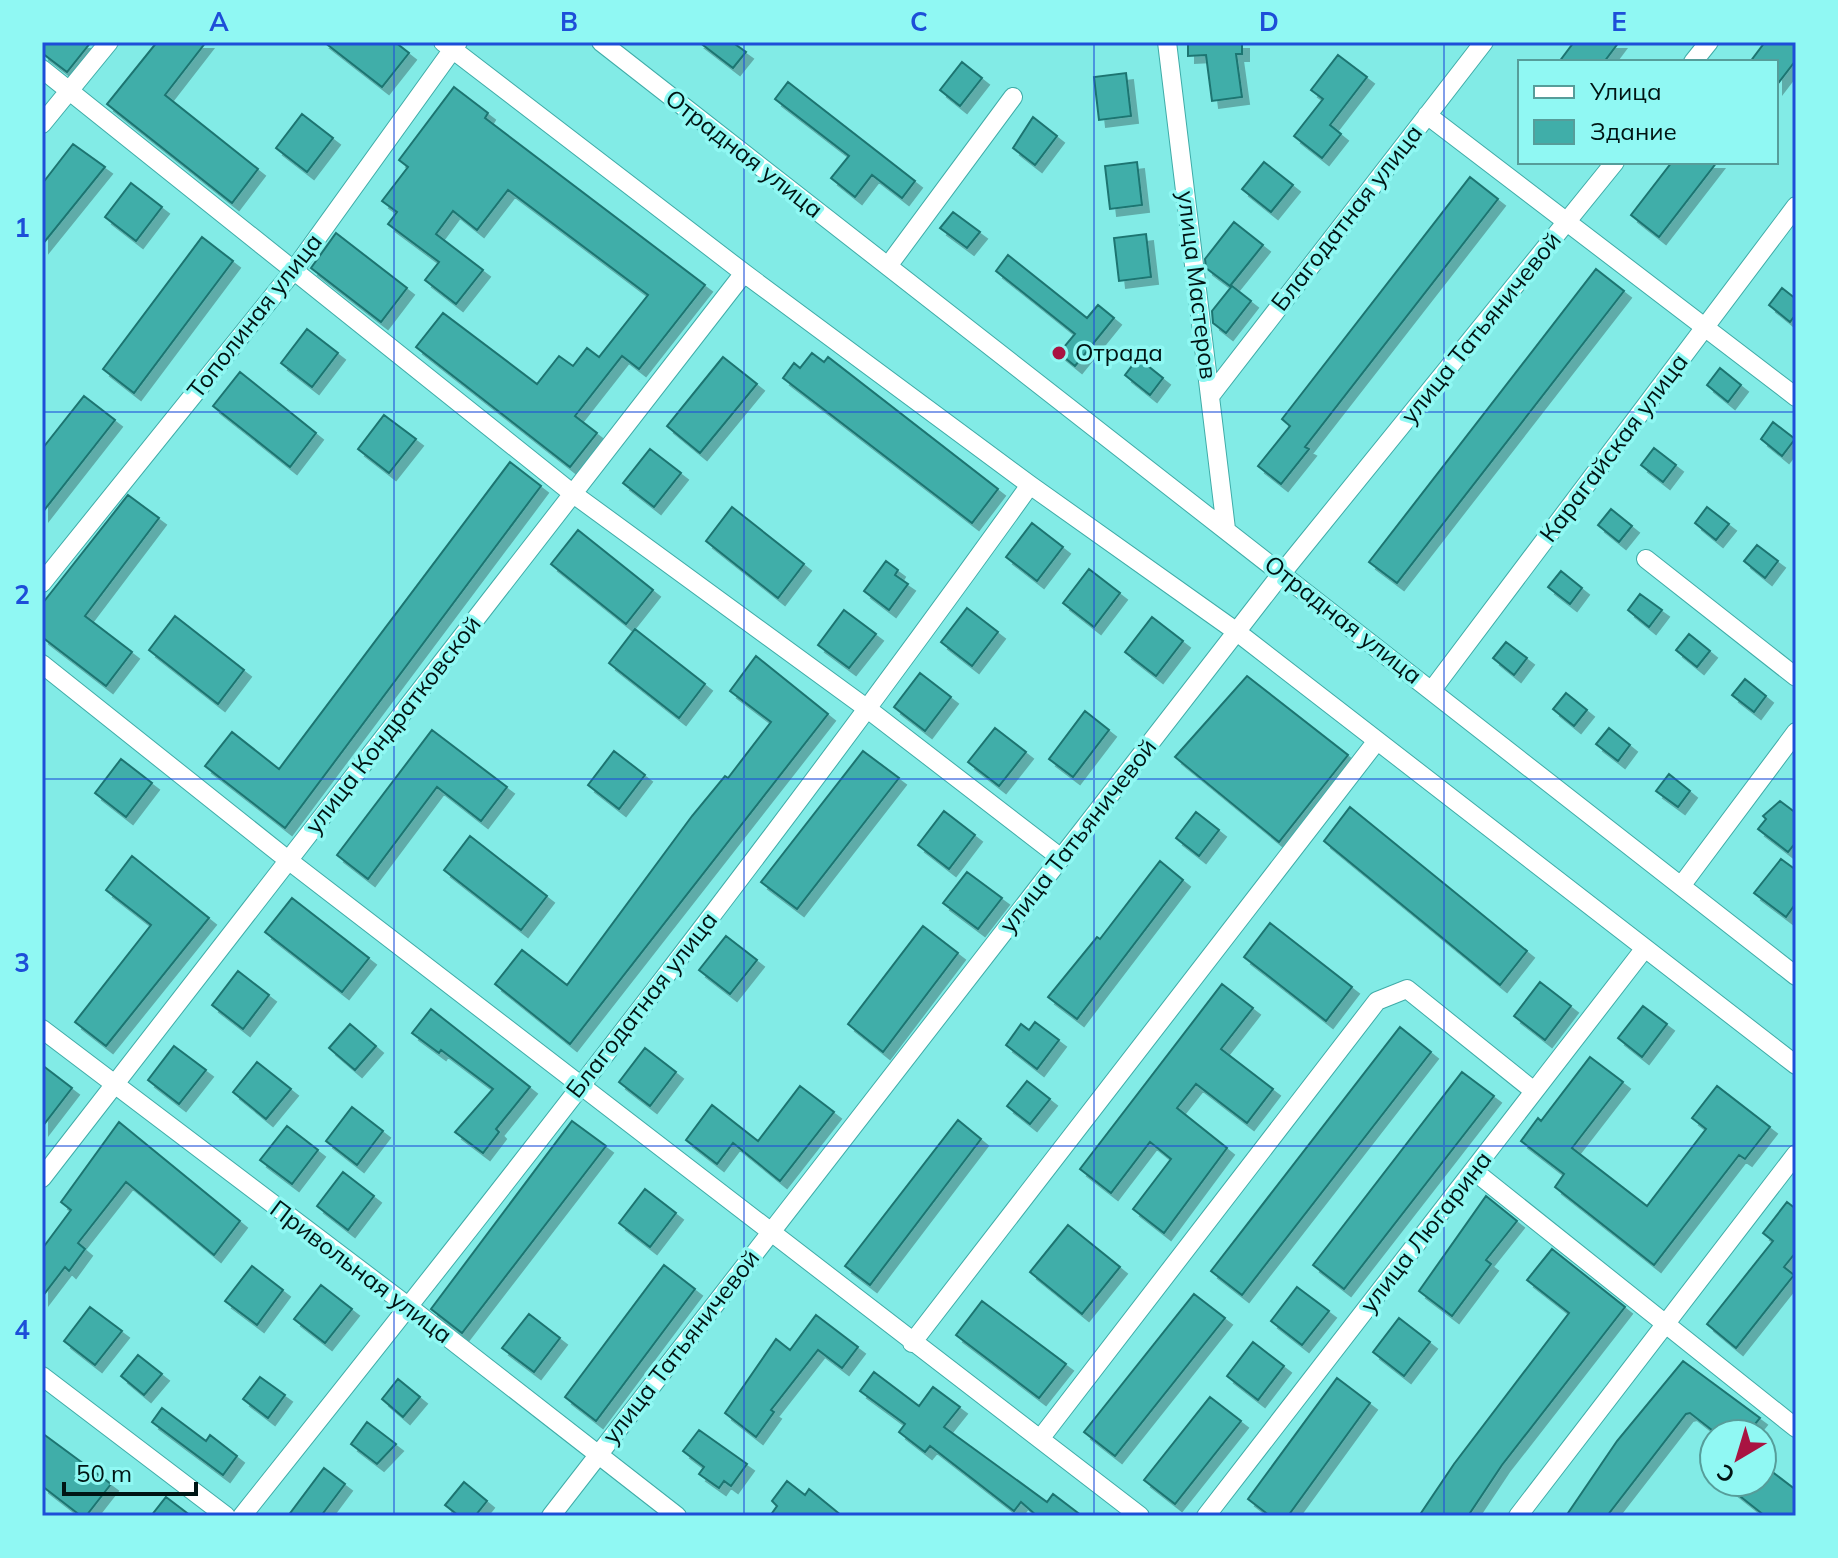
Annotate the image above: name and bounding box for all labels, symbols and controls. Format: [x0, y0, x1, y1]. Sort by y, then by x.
text: A [209, 5, 229, 38]
text: B [560, 5, 578, 38]
text: C [910, 5, 928, 38]
text: D [1259, 5, 1279, 38]
text: E [1611, 5, 1627, 38]
legend [1518, 60, 1778, 164]
text: Улица [1589, 76, 1662, 106]
street label: Отрадная улица [660, 82, 829, 224]
text: Здание [1590, 116, 1677, 146]
street label: Благодатная улица [1264, 118, 1428, 317]
street label: улица Мастеров [1172, 189, 1224, 381]
text: 1 [14, 211, 30, 244]
street label: улица Татьяничевой [1394, 225, 1567, 429]
street label: Тополиная улица [180, 227, 328, 404]
place label: Отрада [1075, 337, 1163, 367]
marker: Отрада [1050, 344, 1068, 362]
street label: Карагайская улица [1533, 347, 1694, 548]
street label: Отрадная улица [1259, 548, 1428, 690]
text: 2 [14, 578, 30, 611]
street label: улица Кондратковской [298, 609, 487, 839]
street label: улица Татьяничевой [992, 732, 1162, 938]
street label: Благодатная улица [559, 905, 723, 1104]
text: 3 [14, 946, 30, 979]
street label: улица Люгарина [1353, 1145, 1498, 1318]
street label: Привольная улица [265, 1193, 458, 1349]
street label: улица Татьяничевой [595, 1243, 765, 1449]
text: 4 [14, 1313, 30, 1346]
north arrow [1698, 1418, 1778, 1498]
scale bar [64, 1446, 196, 1496]
text: 50 m [76, 1458, 132, 1488]
text: С [1711, 1458, 1740, 1489]

